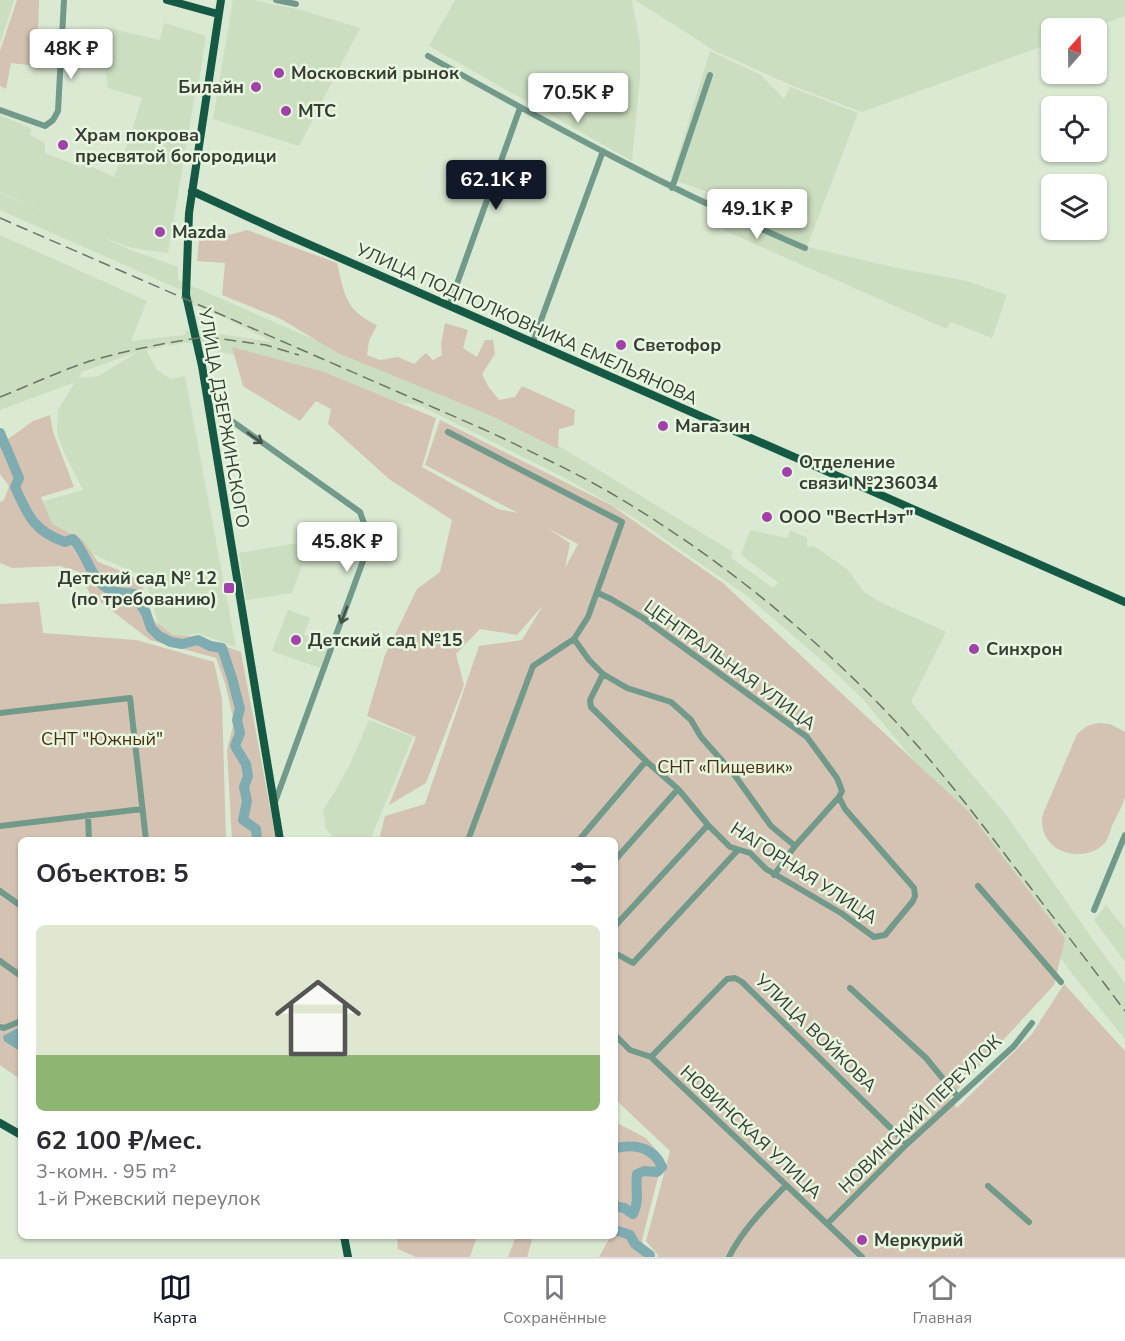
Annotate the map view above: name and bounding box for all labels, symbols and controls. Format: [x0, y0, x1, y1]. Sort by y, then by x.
north arrow [1041, 18, 1107, 84]
map controls [1041, 18, 1107, 240]
pin: 48K ₽ [29, 29, 113, 80]
text: 48K ₽ [44, 35, 98, 62]
place label: Московский рынок [291, 61, 460, 85]
marker: Московский рынок [272, 66, 286, 80]
pin: 70.5K ₽ [523, 73, 633, 124]
place label: Билайн [178, 75, 244, 99]
text: 70.5K ₽ [542, 79, 614, 106]
marker: Билайн [249, 80, 263, 94]
button: locate [1041, 96, 1107, 162]
place label: МТС [298, 99, 336, 123]
marker: МТС [279, 104, 293, 118]
place label: Храм покрова пресвятой богородици [74, 123, 277, 168]
marker: Храм покрова пресвятой богородици [56, 138, 70, 152]
pin: 62.1K ₽ [441, 160, 551, 211]
text: 62.1K ₽ [460, 166, 532, 193]
button: layers [1041, 174, 1107, 240]
pin: 49.1K ₽ [702, 189, 812, 240]
text: 49.1K ₽ [721, 195, 793, 222]
place label: Mazda [172, 220, 226, 244]
marker: Mazda [153, 225, 167, 239]
street label: УЛИЦА ПОДПОЛКОВНИКА ЕМЕЛЬЯНОВА [351, 237, 702, 411]
street label: УЛИЦА ДЗЕРЖИНСКОГО [193, 305, 255, 530]
place label: Светофор [633, 333, 721, 357]
marker: Светофор [614, 338, 628, 352]
place label: Магазин [675, 414, 750, 438]
marker: Магазин [656, 419, 670, 433]
one-way arrow [246, 432, 262, 444]
place label: Отделение связи №236034 [799, 450, 938, 495]
marker: Отделение связи №236034 [780, 465, 794, 479]
place label: ООО "ВестНэт" [779, 505, 914, 529]
marker: ООО "ВестНэт" [760, 510, 774, 524]
pin: 45.8K ₽ [292, 522, 402, 573]
text: 45.8K ₽ [311, 528, 383, 555]
place label: Детский сад № 12 (по требованию) [58, 566, 217, 611]
marker: Детский сад № 12 (по требованию) [222, 581, 236, 595]
street label: ЦЕНТРАЛЬНАЯ УЛИЦА [639, 595, 821, 735]
one-way arrow [338, 605, 349, 624]
place label: Детский сад №15 [308, 628, 463, 652]
marker: Детский сад №15 [289, 633, 303, 647]
place label: Синхрон [986, 637, 1063, 661]
marker: Синхрон [967, 642, 981, 656]
park label: СНТ "Южный" [41, 727, 163, 751]
park label: СНТ «Пищевик» [657, 755, 793, 779]
street label: НАГОРНАЯ УЛИЦА [726, 816, 882, 930]
text: Объектов: 5 [36, 856, 189, 891]
icon: filters [567, 857, 600, 890]
icon: home [264, 964, 372, 1072]
street label: УЛИЦА ВОЙКОВА [749, 968, 882, 1097]
street label: НОВИНСКИЙ ПЕРЕУЛОК [833, 1029, 1007, 1198]
street label: НОВИНСКАЯ УЛИЦА [675, 1060, 827, 1204]
text: 62 100 ₽/мес. [36, 1123, 202, 1158]
text: 3-комн. · 95 m² [36, 1158, 177, 1185]
text: 1-й Ржевский переулок [36, 1185, 260, 1212]
place label: Меркурий [874, 1228, 963, 1252]
marker: Меркурий [855, 1233, 869, 1247]
tab: Карта [153, 1271, 197, 1329]
tab: Сохранённые [503, 1271, 606, 1329]
tab: Главная [912, 1271, 972, 1329]

